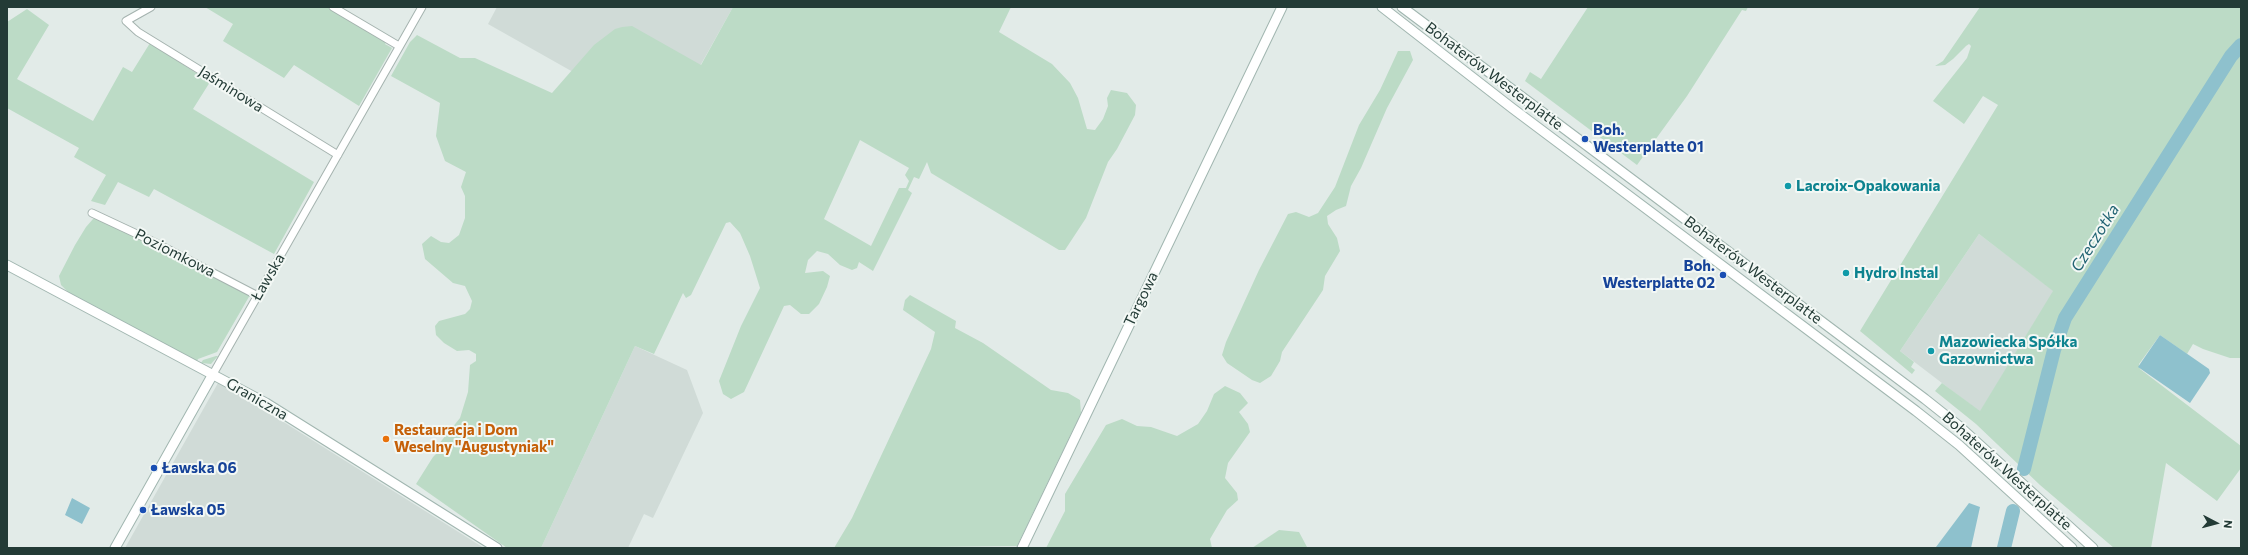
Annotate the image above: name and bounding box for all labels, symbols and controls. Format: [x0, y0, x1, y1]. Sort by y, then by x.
street label: Bohaterów Westerplatte [1422, 18, 1566, 134]
street label: Jaśminowa [195, 62, 267, 116]
place label: Boh. Westerplatte 01 [1593, 121, 1704, 156]
marker: Boh. Westerplatte 01 [1580, 134, 1590, 144]
place label: Lacroix-Opakowania [1796, 177, 1940, 195]
marker: Lacroix-Opakowania [1783, 181, 1793, 191]
water label: Czeczotka [2067, 201, 2123, 275]
street label: Bohaterów Westerplatte [1681, 212, 1825, 328]
street label: Poziomkowa [132, 225, 218, 281]
street label: Ławska [247, 250, 289, 304]
place label: Boh. Westerplatte 02 [1603, 257, 1715, 292]
place label: Hydro Instal [1854, 264, 1938, 282]
marker: Hydro Instal [1841, 268, 1851, 278]
street label: Targowa [1120, 269, 1162, 329]
marker: Boh. Westerplatte 02 [1718, 270, 1728, 280]
place label: Mazowiecka Spółka Gazownictwa [1939, 333, 2077, 368]
marker: Mazowiecka Spółka Gazownictwa [1926, 346, 1936, 356]
street label: Graniczna [223, 374, 291, 424]
street label: Bohaterów Westerplatte [1939, 408, 2075, 534]
place label: Restauracja i Dom Weselny "Augustyniak" [394, 421, 554, 456]
marker: Restauracja i Dom Weselny "Augustyniak" [381, 434, 391, 444]
place label: Ławska 06 [162, 459, 237, 477]
marker: Ławska 06 [149, 463, 159, 473]
place label: Ławska 05 [151, 501, 225, 519]
north arrow [2196, 503, 2236, 543]
marker: Ławska 05 [138, 505, 148, 515]
text: N [2222, 520, 2235, 529]

